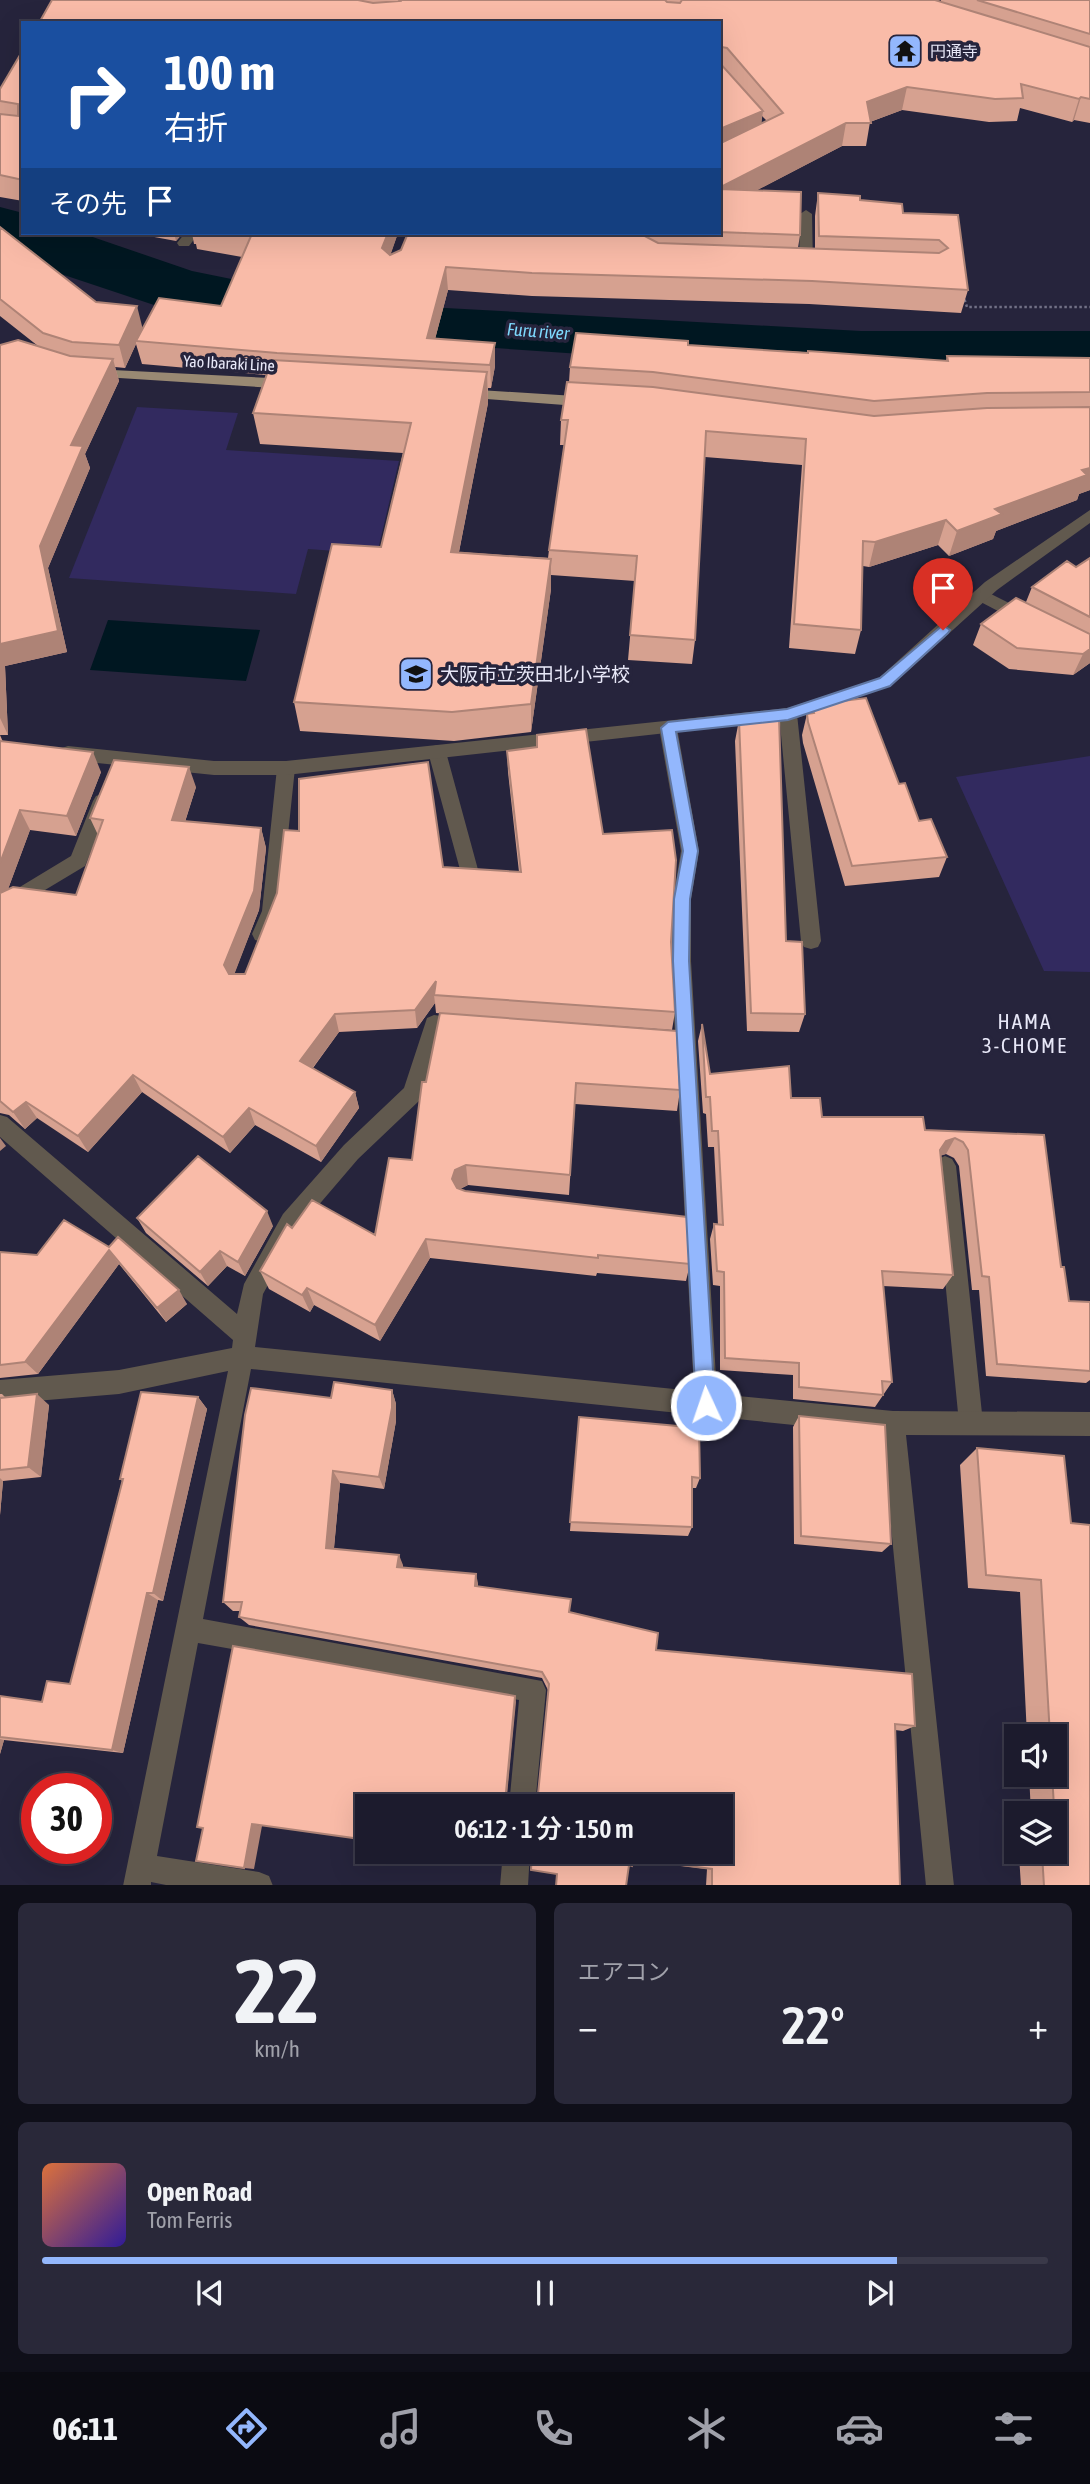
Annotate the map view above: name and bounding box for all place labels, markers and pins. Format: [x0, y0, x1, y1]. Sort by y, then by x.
temple icon: 円通寺 [886, 32, 924, 70]
place label: 円通寺 [930, 42, 978, 60]
pin [913, 558, 973, 630]
school or university icon: 大阪市立茨田北小学校 [397, 655, 435, 693]
place label: 大阪市立茨田北小学校 [440, 663, 630, 685]

